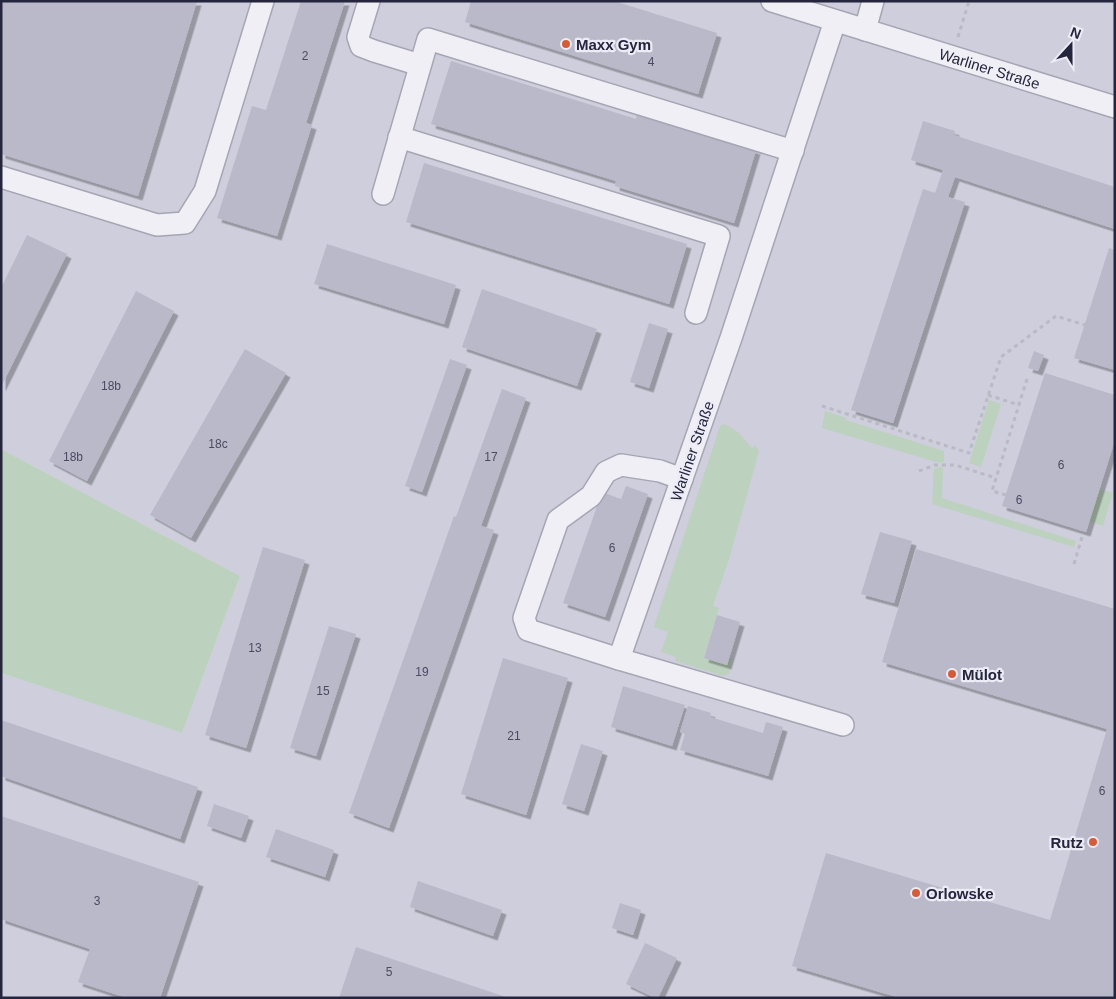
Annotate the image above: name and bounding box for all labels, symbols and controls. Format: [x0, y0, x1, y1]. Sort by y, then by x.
north arrow [1046, 20, 1096, 70]
text: N [1068, 24, 1083, 42]
place label: Maxx Gym [576, 36, 651, 53]
marker: Maxx Gym [560, 38, 572, 50]
street label: Warliner Straße [937, 45, 1042, 92]
house number: 2 [302, 49, 309, 63]
house number: 4 [648, 55, 655, 69]
house number: 18b [101, 379, 121, 393]
street label: Warliner Straße [667, 399, 717, 503]
house number: 18c [208, 437, 228, 451]
house number: 18b [63, 450, 83, 464]
house number: 17 [484, 450, 498, 464]
house number: 6 [1058, 458, 1065, 472]
house number: 6 [1016, 493, 1023, 507]
house number: 6 [609, 541, 616, 555]
house number: 13 [248, 641, 262, 655]
house number: 19 [415, 665, 429, 679]
place label: Mülot [962, 666, 1002, 683]
marker: Mülot [946, 668, 958, 680]
house number: 15 [316, 684, 330, 698]
house number: 21 [507, 729, 521, 743]
house number: 6 [1099, 784, 1106, 798]
place label: Rutz [1051, 834, 1083, 851]
marker: Rutz [1087, 836, 1099, 848]
place label: Orlowske [926, 885, 994, 902]
marker: Orlowske [910, 887, 922, 899]
house number: 3 [94, 894, 101, 908]
house number: 5 [386, 965, 393, 979]

